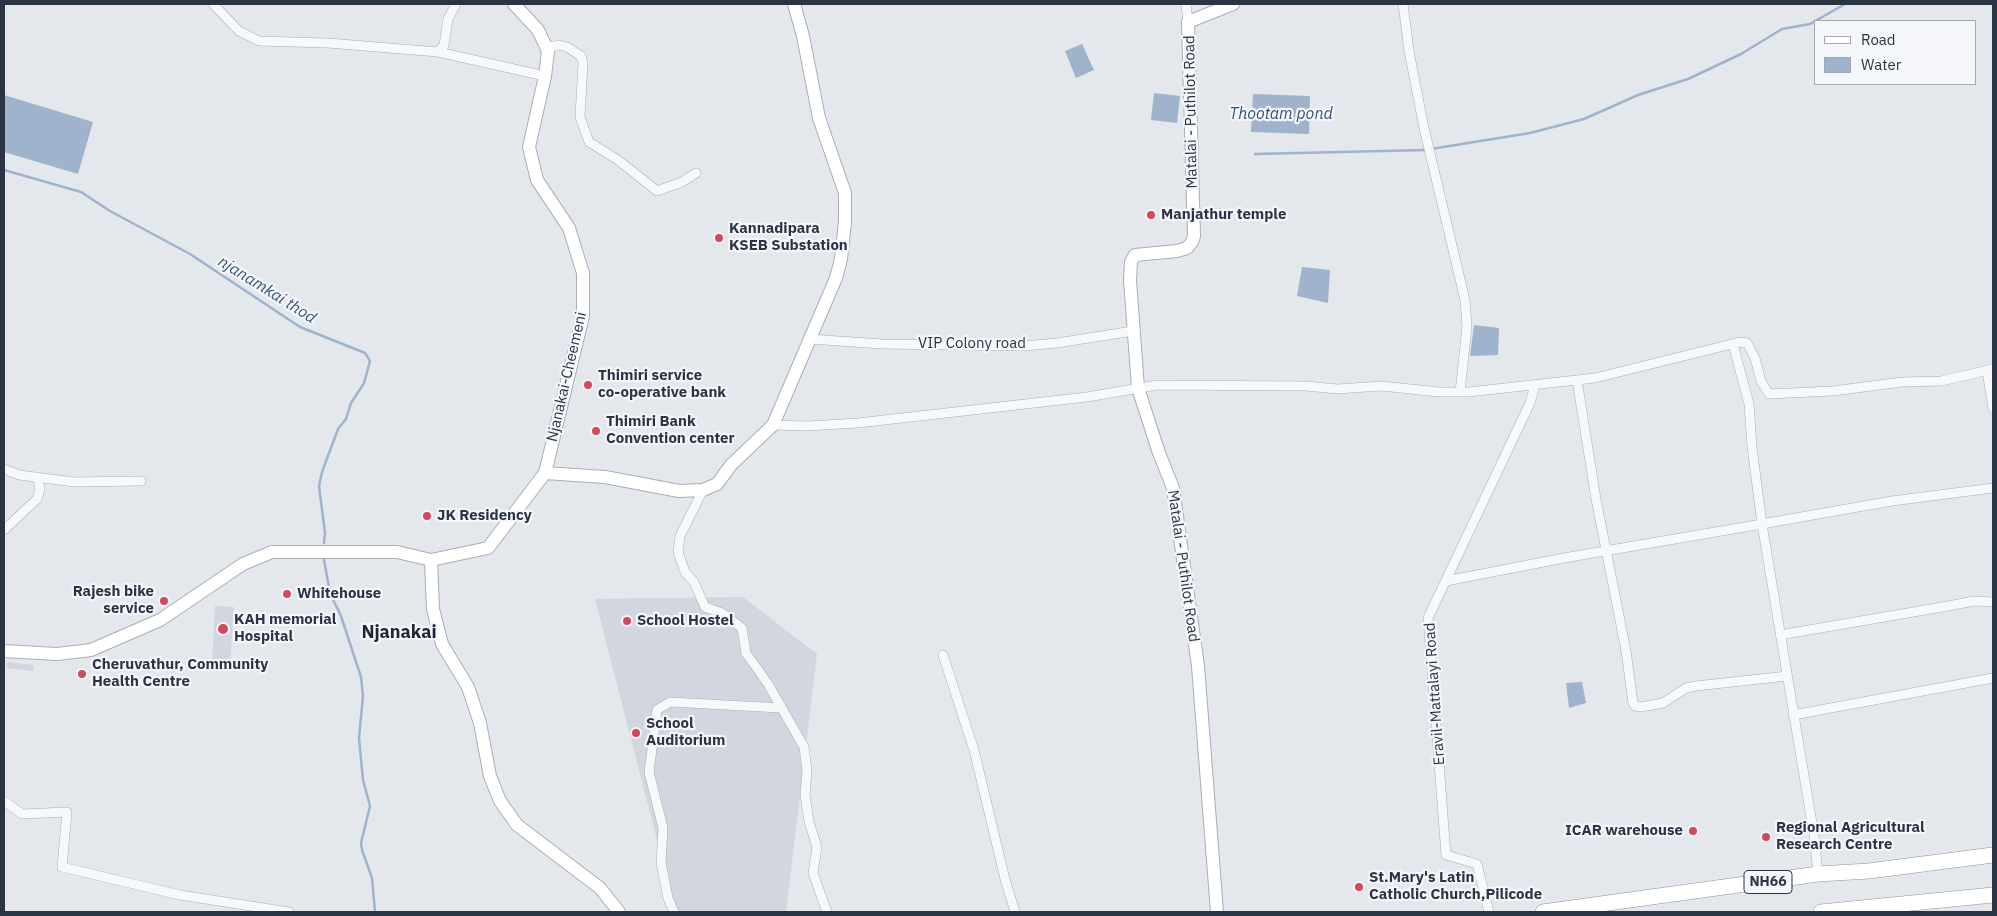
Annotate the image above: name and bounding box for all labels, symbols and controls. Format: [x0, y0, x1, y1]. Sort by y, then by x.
legend [1814, 20, 1977, 85]
text: Road [1861, 30, 1896, 49]
street label: Matalai - Puthilot Road [1181, 35, 1201, 189]
text: Water [1861, 55, 1901, 74]
water label: Thootam pond [1229, 104, 1333, 124]
place label: Manjathur temple [1161, 206, 1286, 224]
marker: Manjathur temple [1145, 209, 1157, 221]
place label: Kannadipara KSEB Substation [729, 220, 848, 255]
marker: Kannadipara KSEB Substation [713, 232, 725, 244]
water label: njanamkai thod [214, 252, 320, 328]
street label: Njanakai-Cheemeni [543, 310, 591, 444]
street label: VIP Colony road [918, 335, 1026, 353]
place label: Thimiri service co-operative bank [598, 367, 726, 402]
marker: Thimiri service co-operative bank [582, 379, 594, 391]
place label: Thimiri Bank Convention center [606, 413, 735, 448]
marker: Thimiri Bank Convention center [590, 425, 602, 437]
street label: Matalai - Puthilot Road [1163, 489, 1203, 643]
place label: JK Residency [437, 507, 532, 525]
marker: JK Residency [421, 510, 433, 522]
place label: Rajesh bike service [73, 583, 154, 618]
place label: Whitehouse [297, 585, 381, 603]
marker: Whitehouse [281, 588, 293, 600]
marker: Rajesh bike service [158, 595, 170, 607]
place label: KAH memorial Hospital [234, 611, 336, 646]
place label: School Hostel [637, 612, 733, 630]
marker: School Hostel [621, 615, 633, 627]
marker: KAH memorial Hospital [216, 622, 230, 636]
district label: Njanakai [361, 622, 437, 644]
street label: Eravil-Mattalayi Road [1421, 622, 1449, 766]
place label: Cheruvathur, Community Health Centre [92, 656, 268, 691]
marker: Cheruvathur, Community Health Centre [76, 668, 88, 680]
place label: School Auditorium [646, 715, 725, 750]
marker: School Auditorium [630, 727, 642, 739]
place label: Regional Agricultural Research Centre [1776, 819, 1925, 854]
place label: ICAR warehouse [1565, 822, 1683, 840]
marker: ICAR warehouse [1687, 825, 1699, 837]
marker: Regional Agricultural Research Centre [1760, 831, 1772, 843]
place label: St.Mary's Latin Catholic Church,Pilicode [1369, 869, 1542, 904]
road number: NH66 [1744, 870, 1792, 894]
marker: St.Mary's Latin Catholic Church,Pilicode [1353, 881, 1365, 893]

